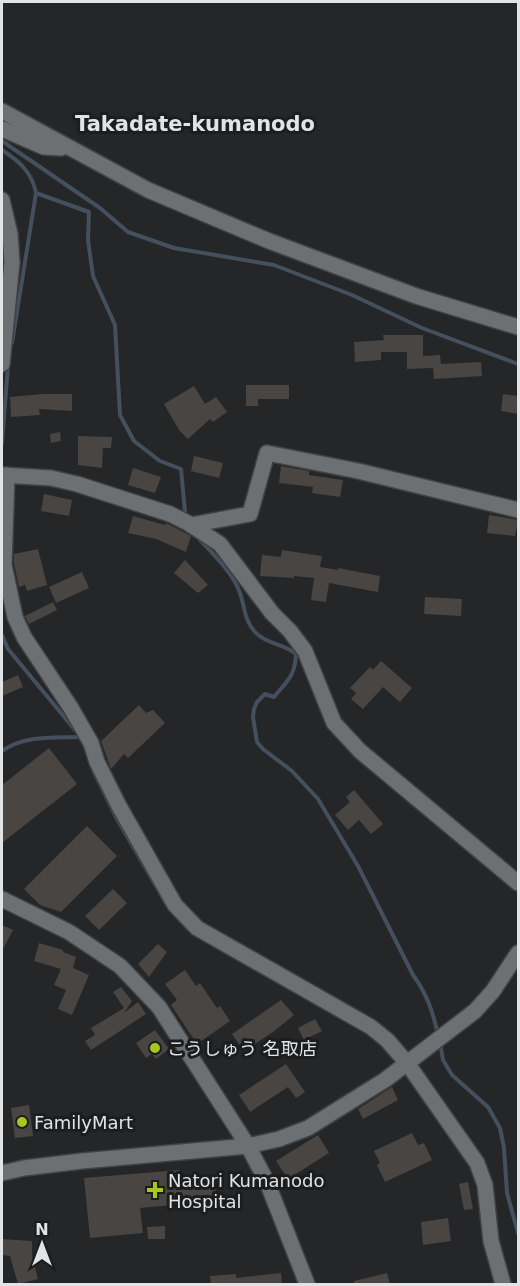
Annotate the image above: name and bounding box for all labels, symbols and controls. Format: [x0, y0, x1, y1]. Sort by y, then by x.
district label: Takadate-kumanodo [75, 112, 315, 136]
place label: こうしゅう 名取店 [167, 1038, 317, 1059]
marker: こうしゅう 名取店 [148, 1041, 162, 1055]
place label: FamilyMart [34, 1112, 133, 1133]
marker: FamilyMart [15, 1115, 29, 1129]
place label: Natori Kumanodo Hospital [168, 1170, 324, 1212]
marker: Natori Kumanodo Hospital [146, 1181, 164, 1199]
north arrow [12, 1214, 72, 1274]
text: N [35, 1220, 49, 1239]

